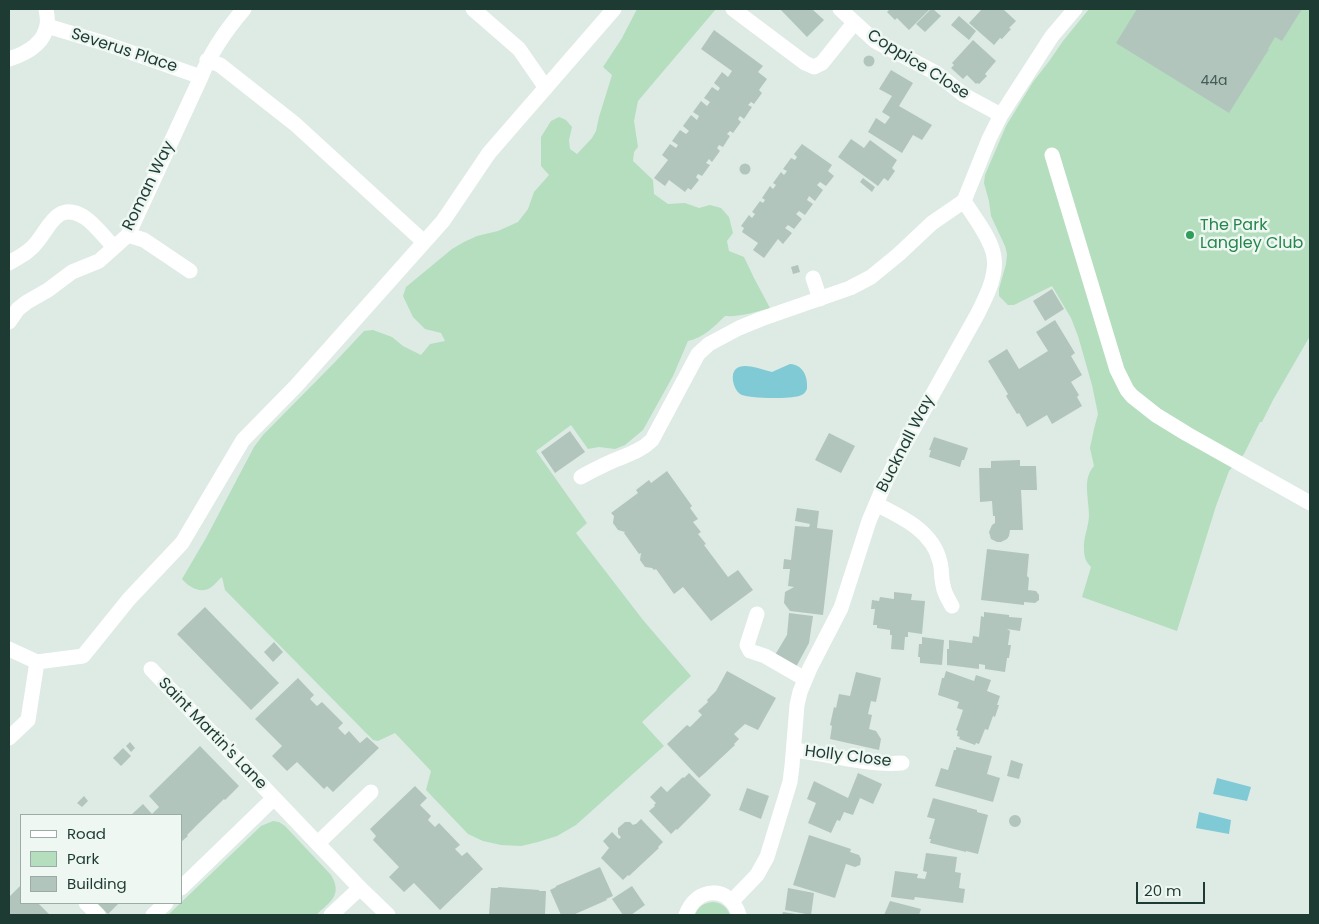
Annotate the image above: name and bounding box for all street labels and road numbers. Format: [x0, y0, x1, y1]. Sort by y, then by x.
street label: Severus Place [68, 25, 180, 77]
street label: Coppice Close [863, 26, 973, 104]
street label: Roman Way [119, 138, 179, 234]
street label: Bucknall Way [873, 392, 939, 496]
street label: Saint Martin's Lane [154, 674, 270, 794]
street label: Holly Close [804, 742, 892, 772]

